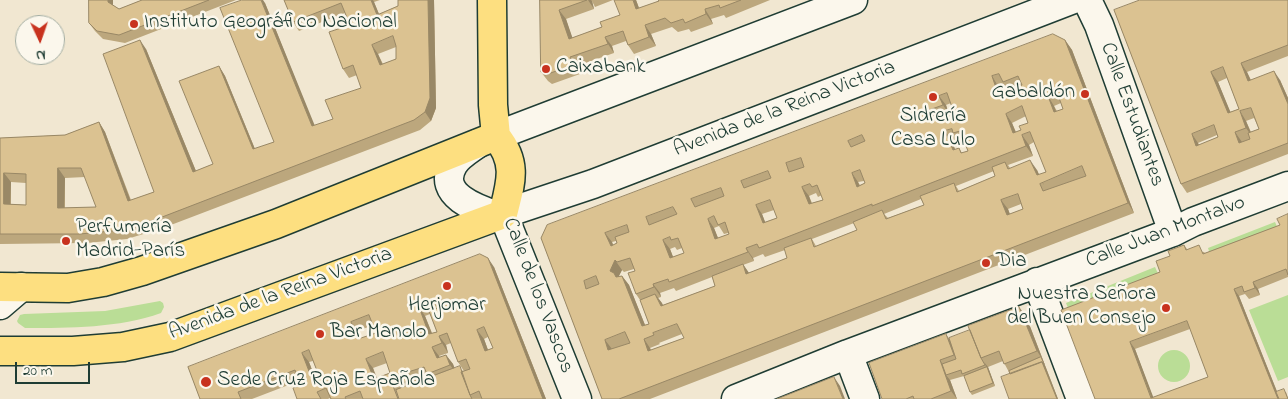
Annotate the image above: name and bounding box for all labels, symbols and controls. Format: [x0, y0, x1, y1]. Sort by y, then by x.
place label: Instituto Geográfico Nacional [144, 11, 397, 37]
north arrow [15, 15, 65, 65]
marker: Instituto Geográfico Nacional [128, 18, 140, 30]
street label: Calle Estudiantes [1093, 40, 1169, 190]
text: N [35, 44, 46, 65]
place label: Caixabank [556, 56, 645, 82]
street label: Avenida de la Reina Victoria [671, 56, 899, 164]
marker: Caixabank [540, 63, 552, 75]
place label: Gabaldón [991, 81, 1075, 107]
marker: Gabaldón [1079, 88, 1091, 100]
marker: Sidrería Casa Lulo [927, 91, 939, 103]
place label: Sidrería Casa Lulo [891, 105, 975, 155]
street label: Calle Juan Montalvo [1083, 191, 1249, 275]
street label: Calle de los Vascos [496, 215, 578, 377]
place label: Perfumería Madrid-París [76, 216, 185, 266]
marker: Perfumería Madrid-París [60, 235, 72, 247]
street label: Avenida de la Reina Victoria [166, 243, 396, 347]
place label: Dia [996, 250, 1027, 276]
marker: Dia [980, 257, 992, 269]
marker: Herjomar [441, 280, 453, 292]
place label: Nuestra Señora del Buen Consejo [1007, 283, 1156, 333]
place label: Herjomar [408, 294, 486, 320]
marker: Nuestra Señora del Buen Consejo [1160, 302, 1172, 314]
place label: Bar Manolo [330, 321, 426, 347]
marker: Bar Manolo [314, 328, 326, 340]
scale bar [18, 352, 92, 384]
text: 20 m [23, 360, 52, 382]
place label: Sede Cruz Roja Española [217, 369, 435, 395]
marker: Sede Cruz Roja Española [199, 375, 213, 389]

